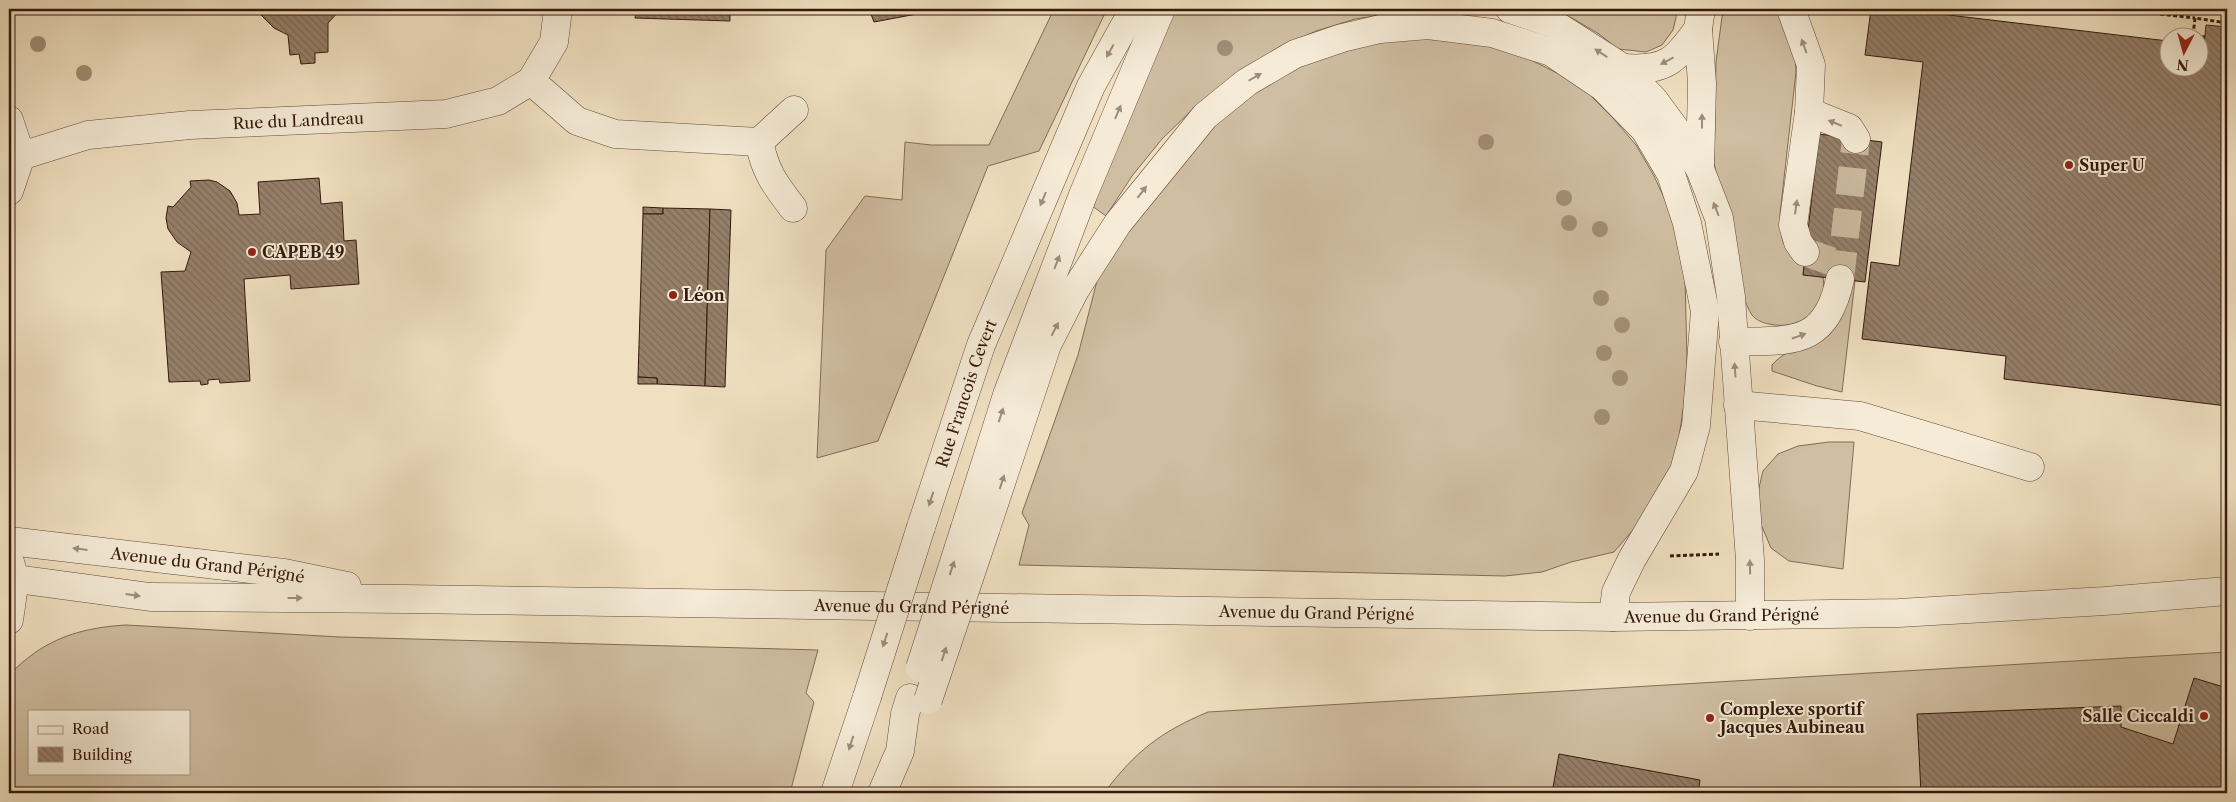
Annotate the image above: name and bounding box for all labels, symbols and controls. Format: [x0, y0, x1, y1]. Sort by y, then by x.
north arrow [2158, 28, 2208, 78]
one-way arrow [1800, 39, 1807, 54]
one-way arrow [1106, 45, 1115, 58]
one-way arrow [1594, 48, 1608, 58]
text: N [2176, 55, 2190, 75]
one-way arrow [1660, 57, 1675, 65]
one-way arrow [1248, 73, 1263, 81]
one-way arrow [1114, 104, 1122, 119]
street label: Rue du Landreau [232, 108, 364, 133]
one-way arrow [1698, 112, 1706, 128]
one-way arrow [1828, 118, 1842, 126]
place label: Super U [2079, 155, 2145, 175]
marker: Super U [2063, 159, 2075, 171]
one-way arrow [1137, 185, 1147, 199]
one-way arrow [1039, 192, 1047, 207]
one-way arrow [1792, 198, 1800, 214]
one-way arrow [1711, 202, 1719, 216]
place label: CAPEB 49 [262, 242, 345, 262]
marker: CAPEB 49 [246, 246, 258, 258]
one-way arrow [1054, 255, 1061, 270]
place label: Léon [683, 285, 725, 305]
marker: Léon [667, 289, 679, 301]
street label: Rue Francois Cevert [931, 316, 1001, 470]
one-way arrow [1052, 322, 1060, 336]
one-way arrow [1791, 332, 1806, 340]
one-way arrow [1731, 362, 1739, 378]
one-way arrow [998, 407, 1005, 422]
one-way arrow [998, 474, 1006, 489]
one-way arrow [926, 491, 934, 506]
street label: Avenue du Grand Périgné [109, 543, 306, 587]
one-way arrow [72, 545, 88, 553]
one-way arrow [1746, 559, 1754, 575]
one-way arrow [949, 561, 956, 576]
one-way arrow [125, 591, 141, 599]
one-way arrow [287, 594, 303, 602]
street label: Avenue du Grand Périgné [813, 595, 1009, 618]
street label: Avenue du Grand Périgné [1218, 601, 1414, 624]
street label: Avenue du Grand Périgné [1623, 604, 1819, 627]
one-way arrow [880, 633, 888, 648]
one-way arrow [941, 646, 949, 661]
place label: Complexe sportif Jacques Aubineau [1717, 699, 1865, 737]
place label: Salle Ciccaldi [2082, 706, 2194, 726]
legend [28, 710, 190, 774]
marker: Salle Ciccaldi [2198, 710, 2210, 722]
marker: Complexe sportif Jacques Aubineau [1704, 712, 1716, 724]
text: Road [72, 719, 109, 738]
one-way arrow [847, 736, 855, 751]
text: Building [72, 745, 132, 764]

